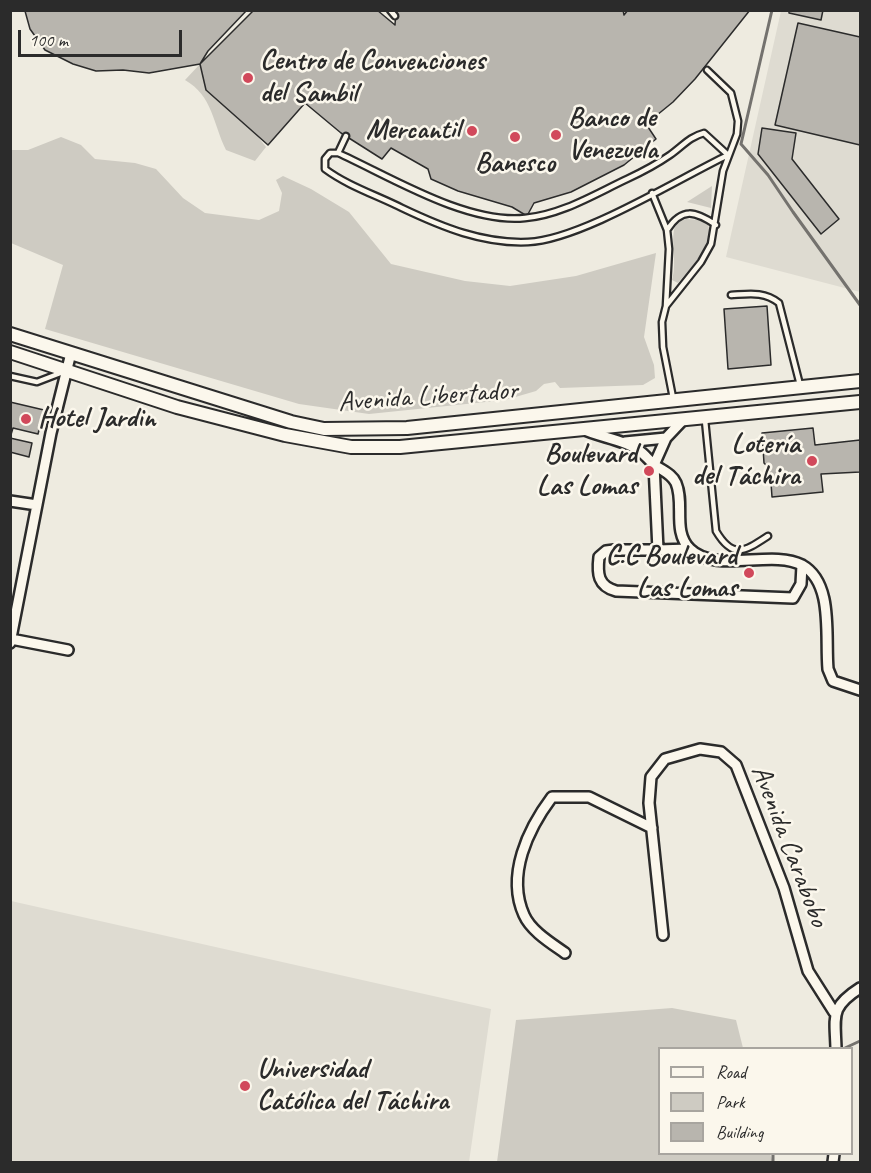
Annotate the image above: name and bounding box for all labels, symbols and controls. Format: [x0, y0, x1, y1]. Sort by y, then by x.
scale bar [21, 18, 184, 56]
text: 100 m [29, 29, 68, 51]
place label: Centro de Convenciones del Sambil [260, 45, 485, 111]
marker: Centro de Convenciones del Sambil [241, 71, 255, 85]
place label: Banco de Venezuela [568, 102, 657, 168]
place label: Mercantil [366, 114, 460, 148]
marker: Mercantil [465, 124, 479, 138]
marker: Banco de Venezuela [549, 128, 563, 142]
marker: Banesco [508, 130, 522, 144]
place label: Banesco [475, 147, 555, 181]
street label: Avenida Libertador [337, 374, 519, 420]
place label: Hotel Jardin [38, 402, 155, 436]
marker: Hotel Jardin [19, 412, 33, 426]
place label: Lotería del Táchira [692, 428, 800, 494]
place label: Boulevard Las Lomas [537, 438, 637, 504]
marker: Lotería del Táchira [805, 454, 819, 468]
marker: Boulevard Las Lomas [642, 464, 656, 478]
place label: C.C Boulevard Las Lomas [605, 540, 737, 606]
marker: C.C Boulevard Las Lomas [742, 566, 756, 580]
street label: Avenida Carabobo [743, 761, 835, 931]
legend [658, 1047, 853, 1155]
place label: Universidad Católica del Táchira [257, 1053, 448, 1119]
text: Road [716, 1061, 746, 1083]
marker: Universidad Católica del Táchira [238, 1079, 252, 1093]
text: Park [716, 1091, 745, 1113]
text: Building [716, 1121, 763, 1143]

